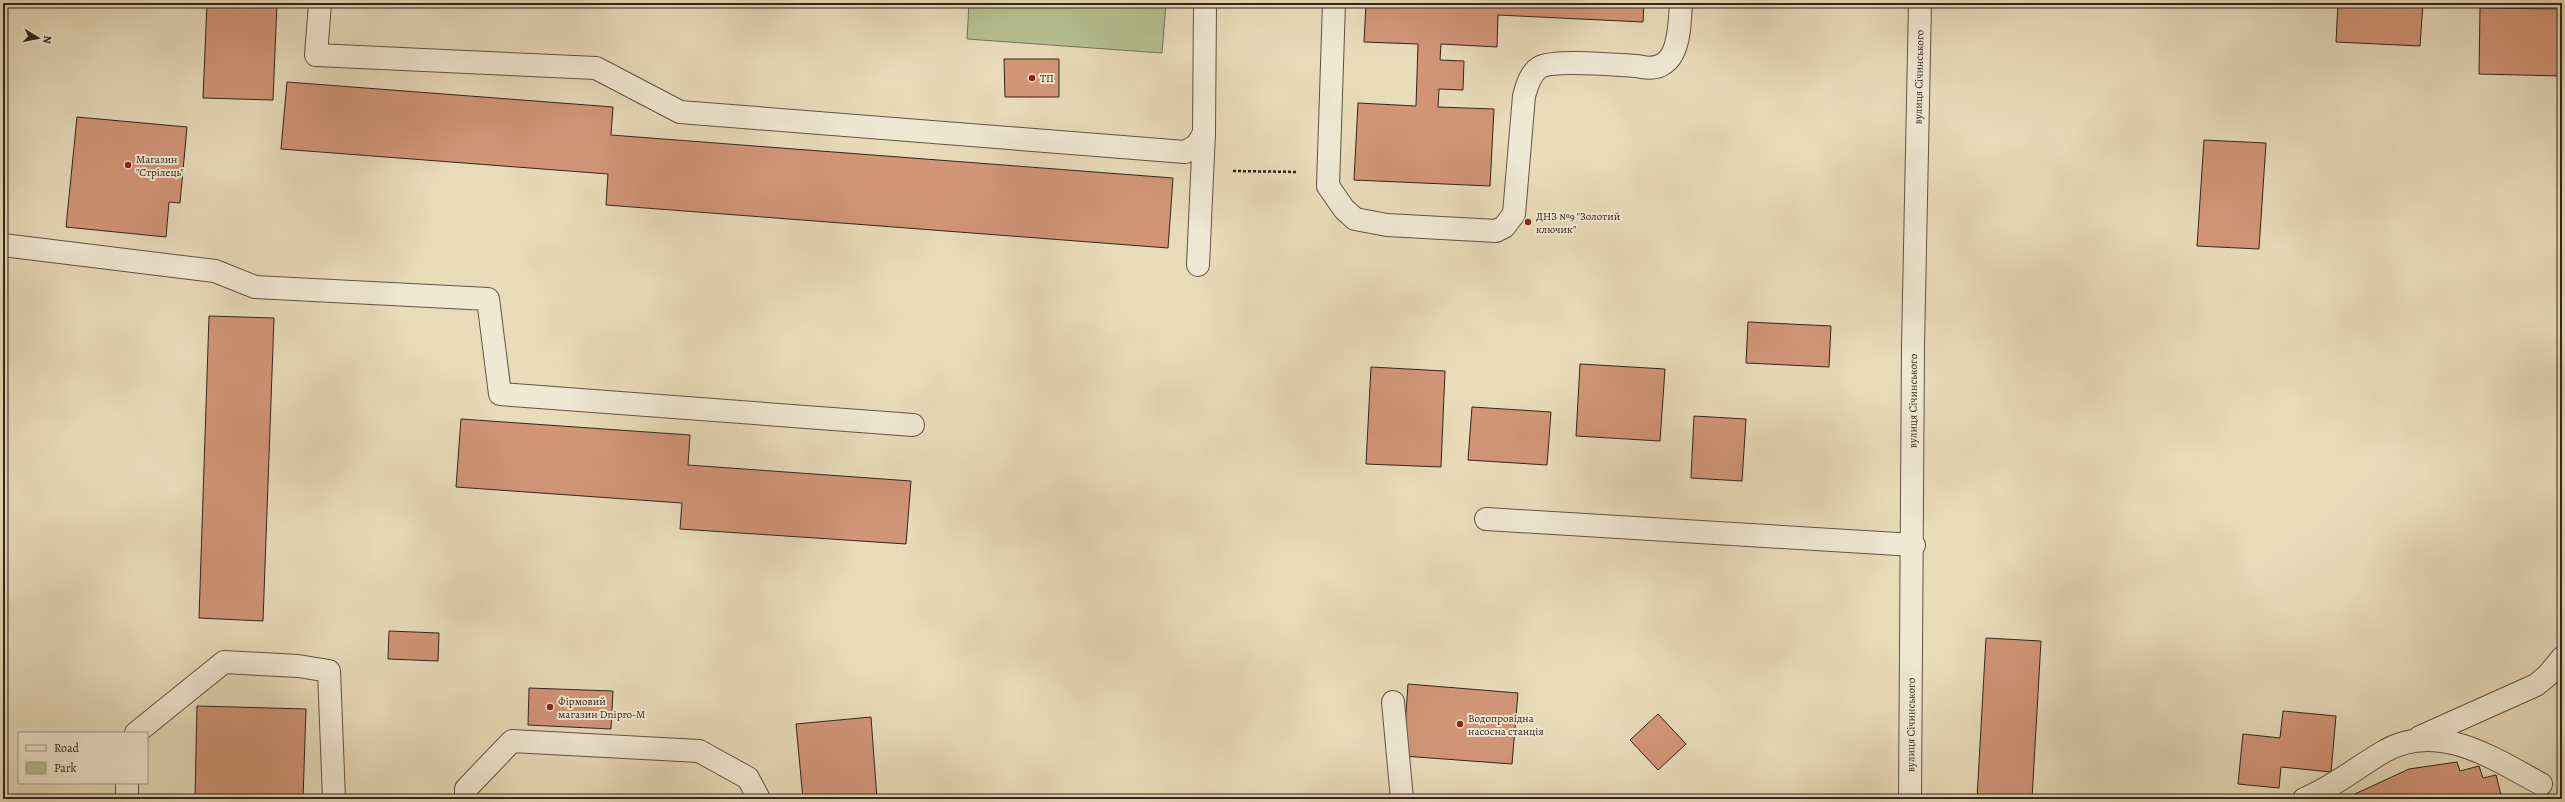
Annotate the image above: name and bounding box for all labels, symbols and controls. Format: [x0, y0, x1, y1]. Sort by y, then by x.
north arrow [18, 18, 58, 58]
street label: вулиця Січинського [1911, 29, 1927, 124]
text: N [39, 34, 55, 45]
place label: ТП [1040, 71, 1054, 86]
marker: ТП [1027, 73, 1037, 83]
place label: Магазин "Стрілець" [136, 152, 184, 180]
marker: Магазин "Стрілець" [123, 160, 133, 170]
place label: ДНЗ №9 "Золотий ключик" [1536, 209, 1620, 237]
marker: ДНЗ №9 "Золотий ключик" [1523, 217, 1533, 227]
street label: вулиця Січинського [1905, 353, 1921, 448]
street label: вулиця Січинського [1903, 677, 1919, 772]
place label: Фірмовий магазин Dnipro-M [558, 694, 645, 722]
marker: Фірмовий магазин Dnipro-M [545, 702, 555, 712]
place label: Водопровідна насосна станція [1468, 711, 1544, 739]
marker: Водопровідна насосна станція [1455, 719, 1465, 729]
legend [18, 732, 148, 784]
text: Road [54, 740, 80, 756]
text: Park [54, 760, 77, 776]

